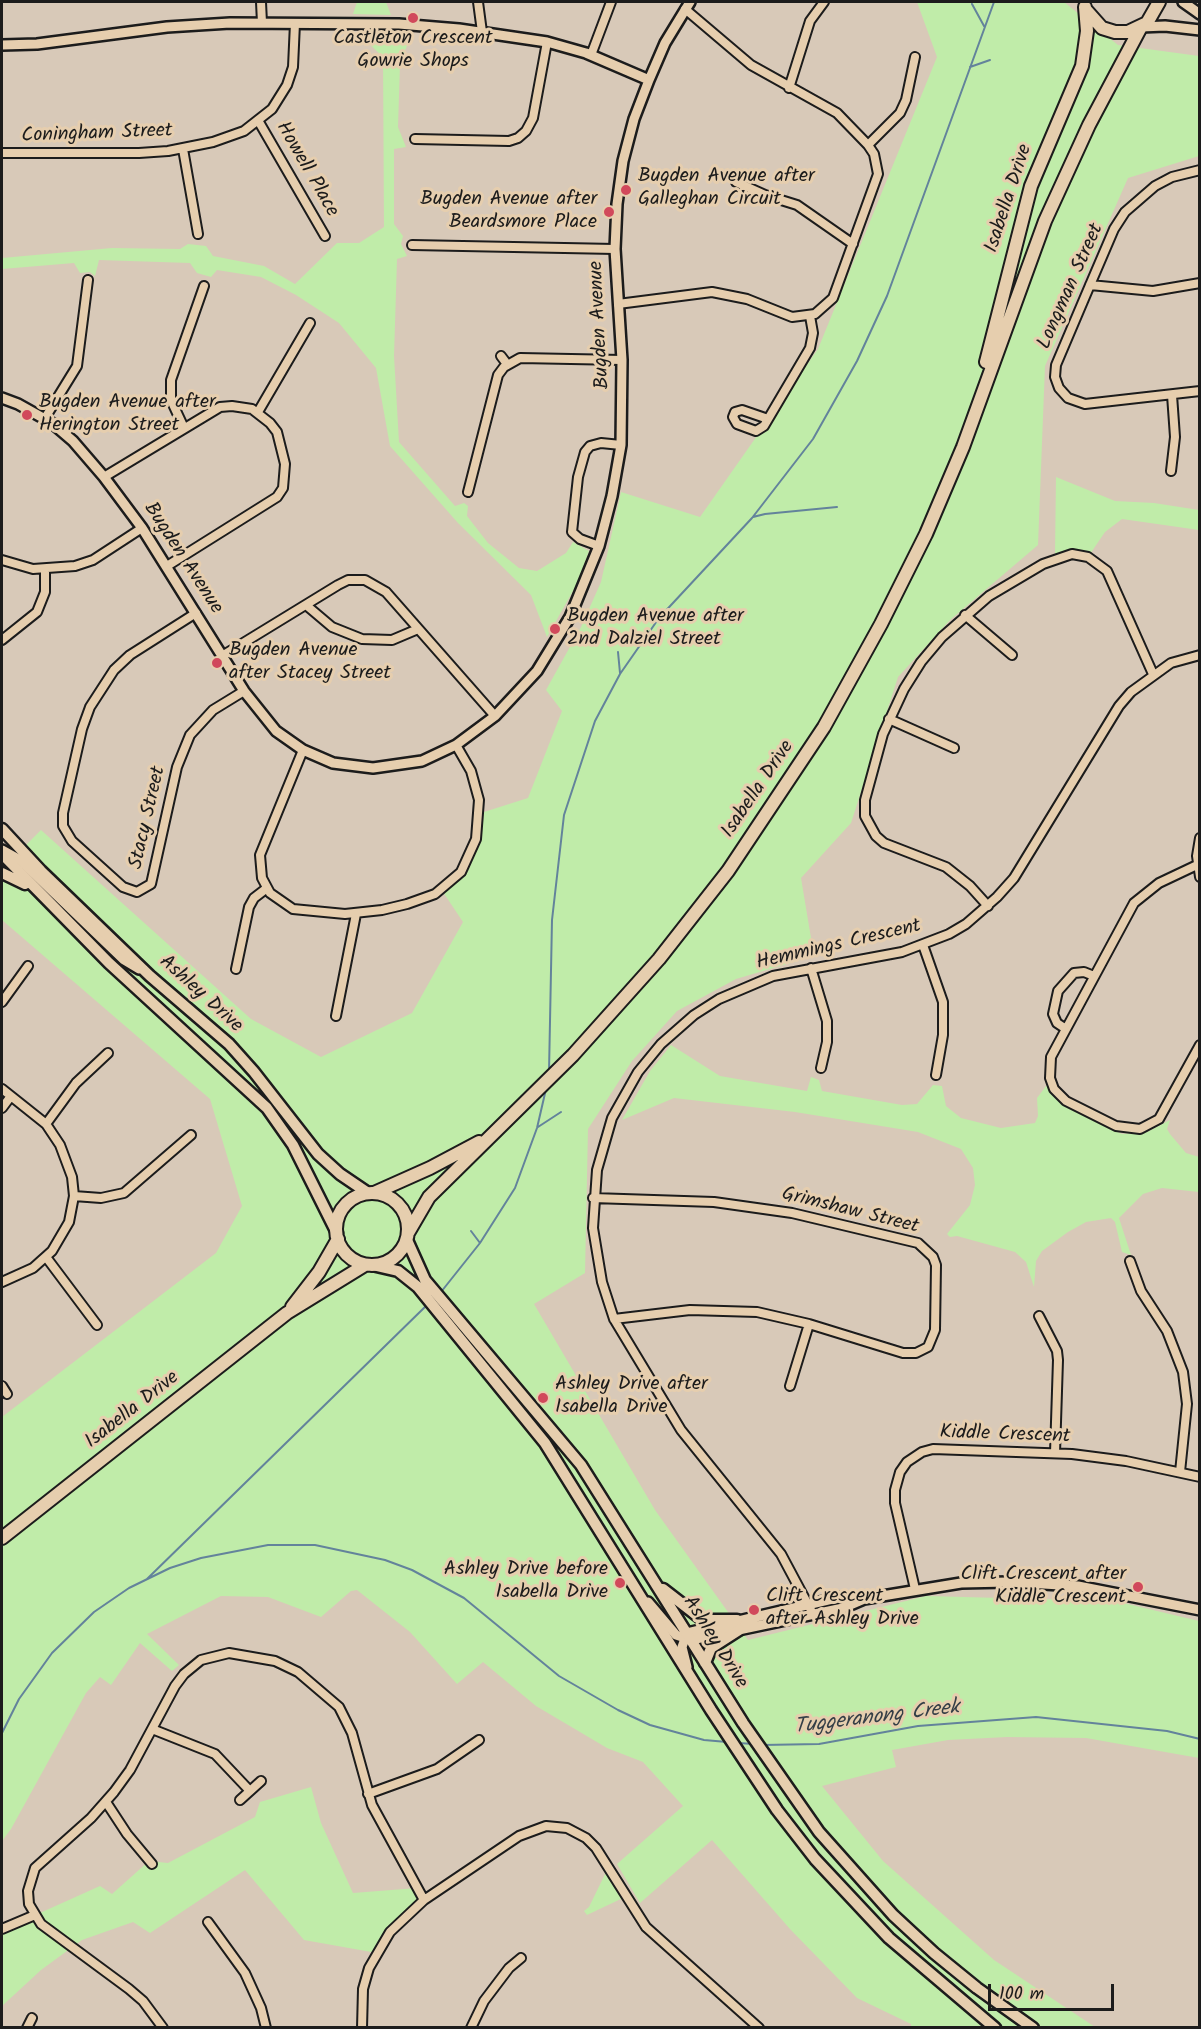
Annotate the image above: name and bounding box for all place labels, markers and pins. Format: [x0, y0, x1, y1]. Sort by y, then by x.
marker: Castleton Crescent Gowrie Shops [406, 11, 420, 25]
place label: Castleton Crescent Gowrie Shops [333, 28, 493, 75]
place label: Bugden Avenue after Galleghan Circuit [638, 166, 815, 213]
marker: Bugden Avenue after Galleghan Circuit [619, 183, 633, 197]
place label: Bugden Avenue after Beardsmore Place [420, 189, 597, 236]
marker: Bugden Avenue after Beardsmore Place [602, 205, 616, 219]
place label: Bugden Avenue after Herington Street [39, 392, 216, 439]
marker: Bugden Avenue after Herington Street [20, 408, 34, 422]
place label: Bugden Avenue after 2nd Dalziel Street [567, 606, 744, 653]
marker: Bugden Avenue after 2nd Dalziel Street [548, 622, 562, 636]
place label: Bugden Avenue after Stacey Street [229, 640, 391, 687]
marker: Bugden Avenue after Stacey Street [210, 656, 224, 670]
place label: Ashley Drive after Isabella Drive [555, 1374, 708, 1421]
marker: Ashley Drive after Isabella Drive [536, 1391, 550, 1405]
place label: Ashley Drive before Isabella Drive [444, 1559, 608, 1606]
place label: Clift Crescent after Kiddle Crescent [960, 1564, 1126, 1611]
marker: Ashley Drive before Isabella Drive [613, 1576, 627, 1590]
marker: Clift Crescent after Kiddle Crescent [1131, 1580, 1145, 1594]
place label: Clift Crescent after Ashley Drive [766, 1586, 919, 1633]
marker: Clift Crescent after Ashley Drive [747, 1603, 761, 1617]

